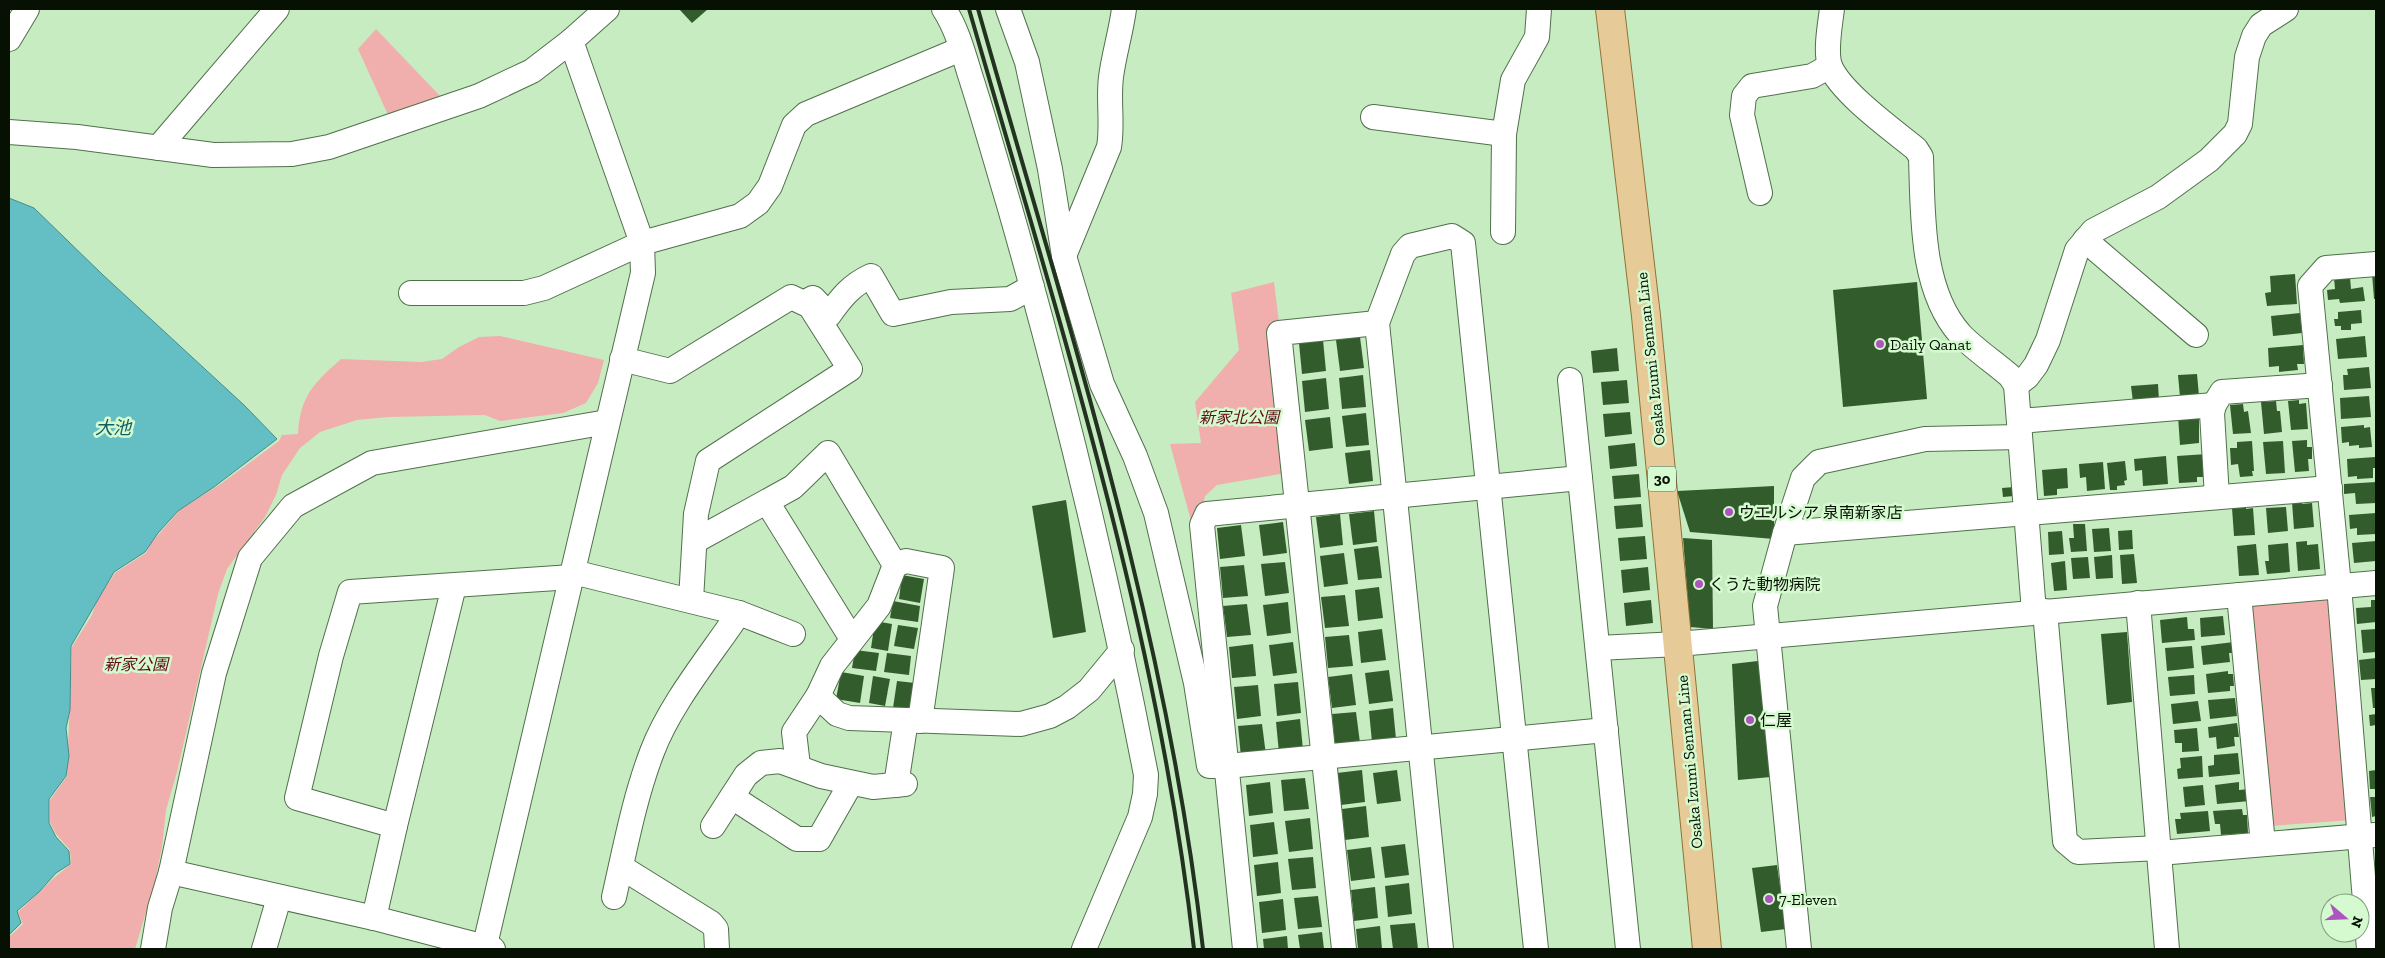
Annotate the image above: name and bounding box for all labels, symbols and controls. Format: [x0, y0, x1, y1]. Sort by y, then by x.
street label: Osaka Izumi Sennan Line [1632, 271, 1669, 447]
place label: Daily Qanat [1890, 335, 1971, 354]
marker: Daily Qanat [1874, 338, 1886, 350]
park label: 新家北公園 [1199, 408, 1281, 427]
water label: 大池 [95, 417, 133, 439]
road number: 30 [1648, 466, 1676, 492]
place label: ウエルシア 泉南新家店 [1739, 503, 1903, 522]
marker: ウエルシア 泉南新家店 [1723, 506, 1735, 518]
place label: くうた動物病院 [1709, 575, 1821, 594]
marker: くうた動物病院 [1693, 578, 1705, 590]
park label: 新家公園 [104, 655, 170, 674]
street label: Osaka Izumi Sennan Line [1672, 674, 1707, 850]
place label: 仁屋 [1760, 711, 1792, 730]
marker: 仁屋 [1744, 714, 1756, 726]
place label: 7-Eleven [1779, 890, 1838, 909]
marker: 7-Eleven [1763, 893, 1775, 905]
north arrow [2320, 893, 2370, 943]
text: N [2347, 914, 2367, 930]

